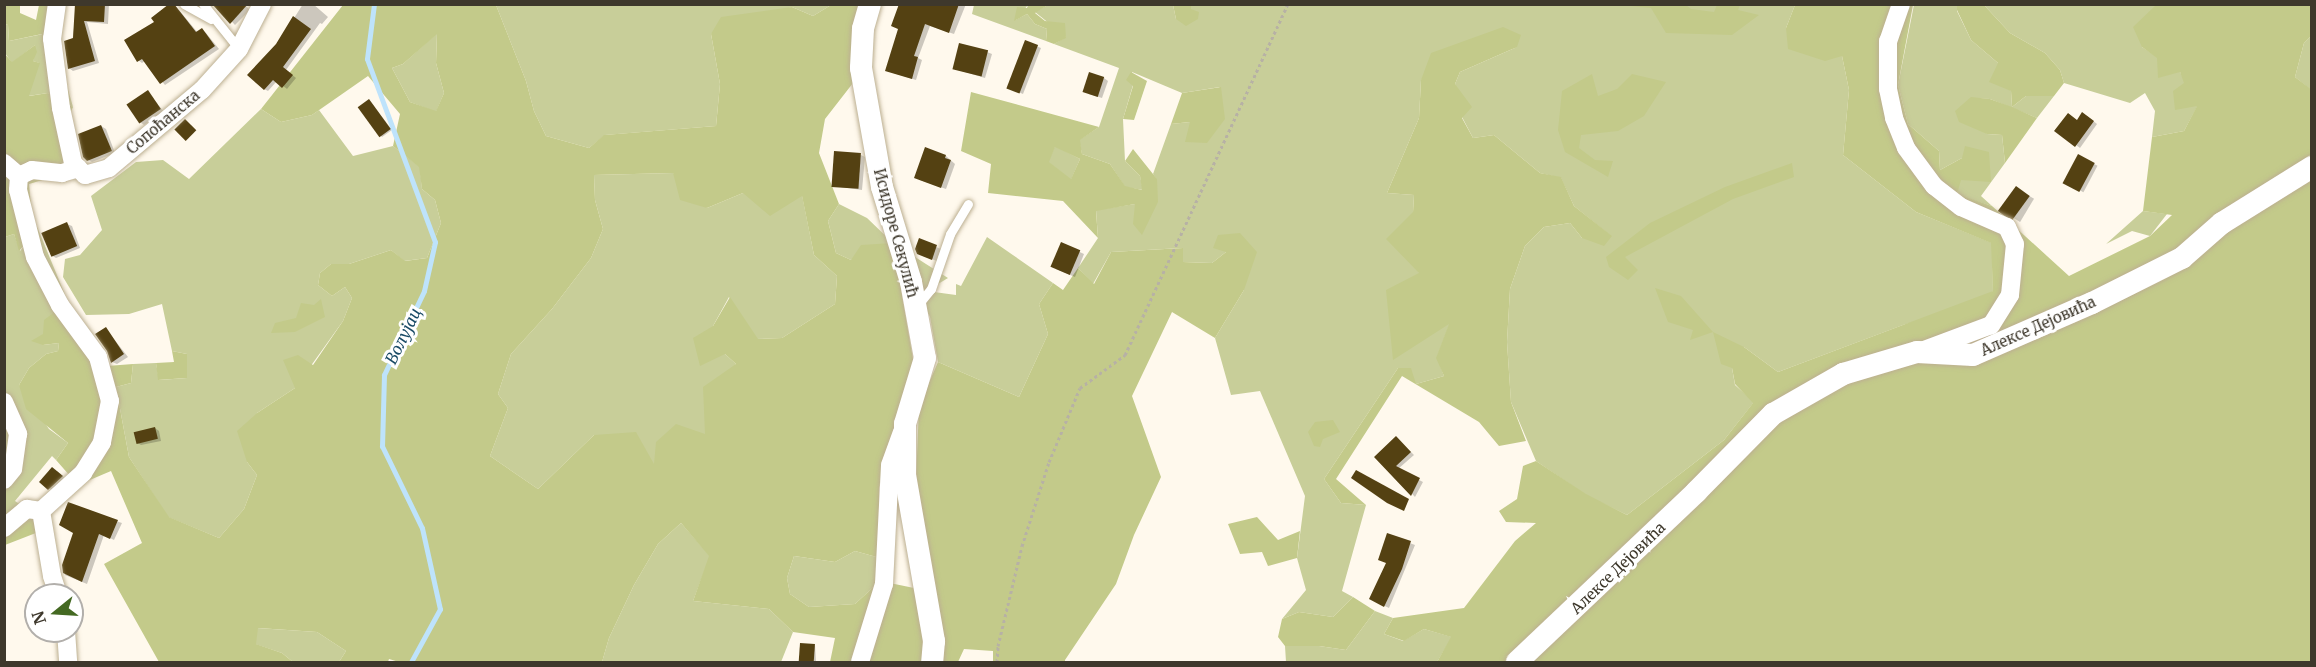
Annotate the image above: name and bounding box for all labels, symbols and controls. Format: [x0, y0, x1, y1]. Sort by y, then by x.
street label: Сопоћанска [123, 86, 203, 158]
street label: Исидоре Секулић [870, 166, 922, 300]
street label: Алексе Дејовића [1978, 293, 2098, 359]
water label: Волујац [381, 305, 425, 367]
street label: Алексе Дејовића [1567, 518, 1669, 618]
north arrow [24, 583, 84, 643]
text: N [27, 609, 50, 627]

